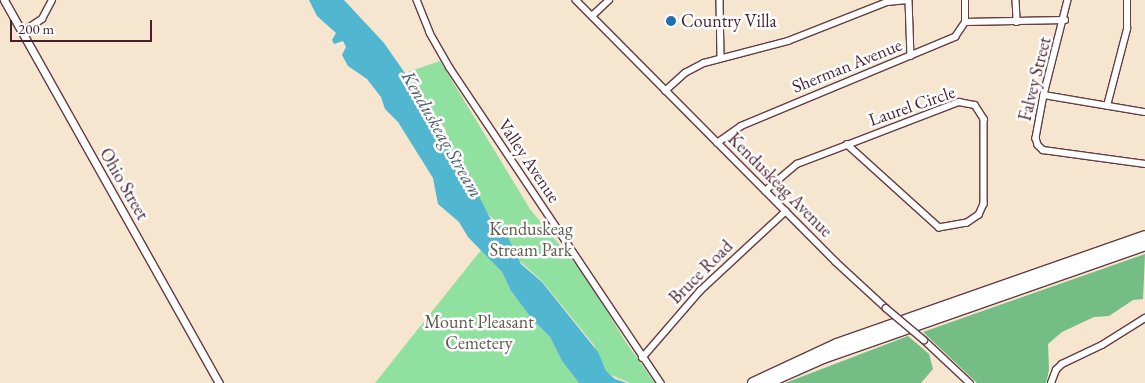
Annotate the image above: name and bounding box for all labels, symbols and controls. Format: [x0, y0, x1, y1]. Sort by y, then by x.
scale bar [12, 10, 155, 42]
place label: Country Villa [681, 10, 777, 32]
marker: Country Villa [665, 15, 677, 27]
text: 200 m [18, 19, 54, 38]
street label: Sherman Avenue [789, 34, 905, 98]
street label: Falvey Street [1014, 35, 1056, 123]
water label: Kenduskeag Stream [397, 67, 487, 201]
street label: Laurel Circle [866, 81, 958, 131]
street label: Valley Avenue [493, 115, 565, 207]
street label: Kenduskeag Avenue [723, 128, 837, 242]
street label: Ohio Street [95, 144, 153, 224]
park label: Kenduskeag Stream Park [489, 219, 573, 262]
street label: Bruce Road [665, 236, 737, 308]
park label: Mount Pleasant Cemetery [424, 312, 534, 354]

